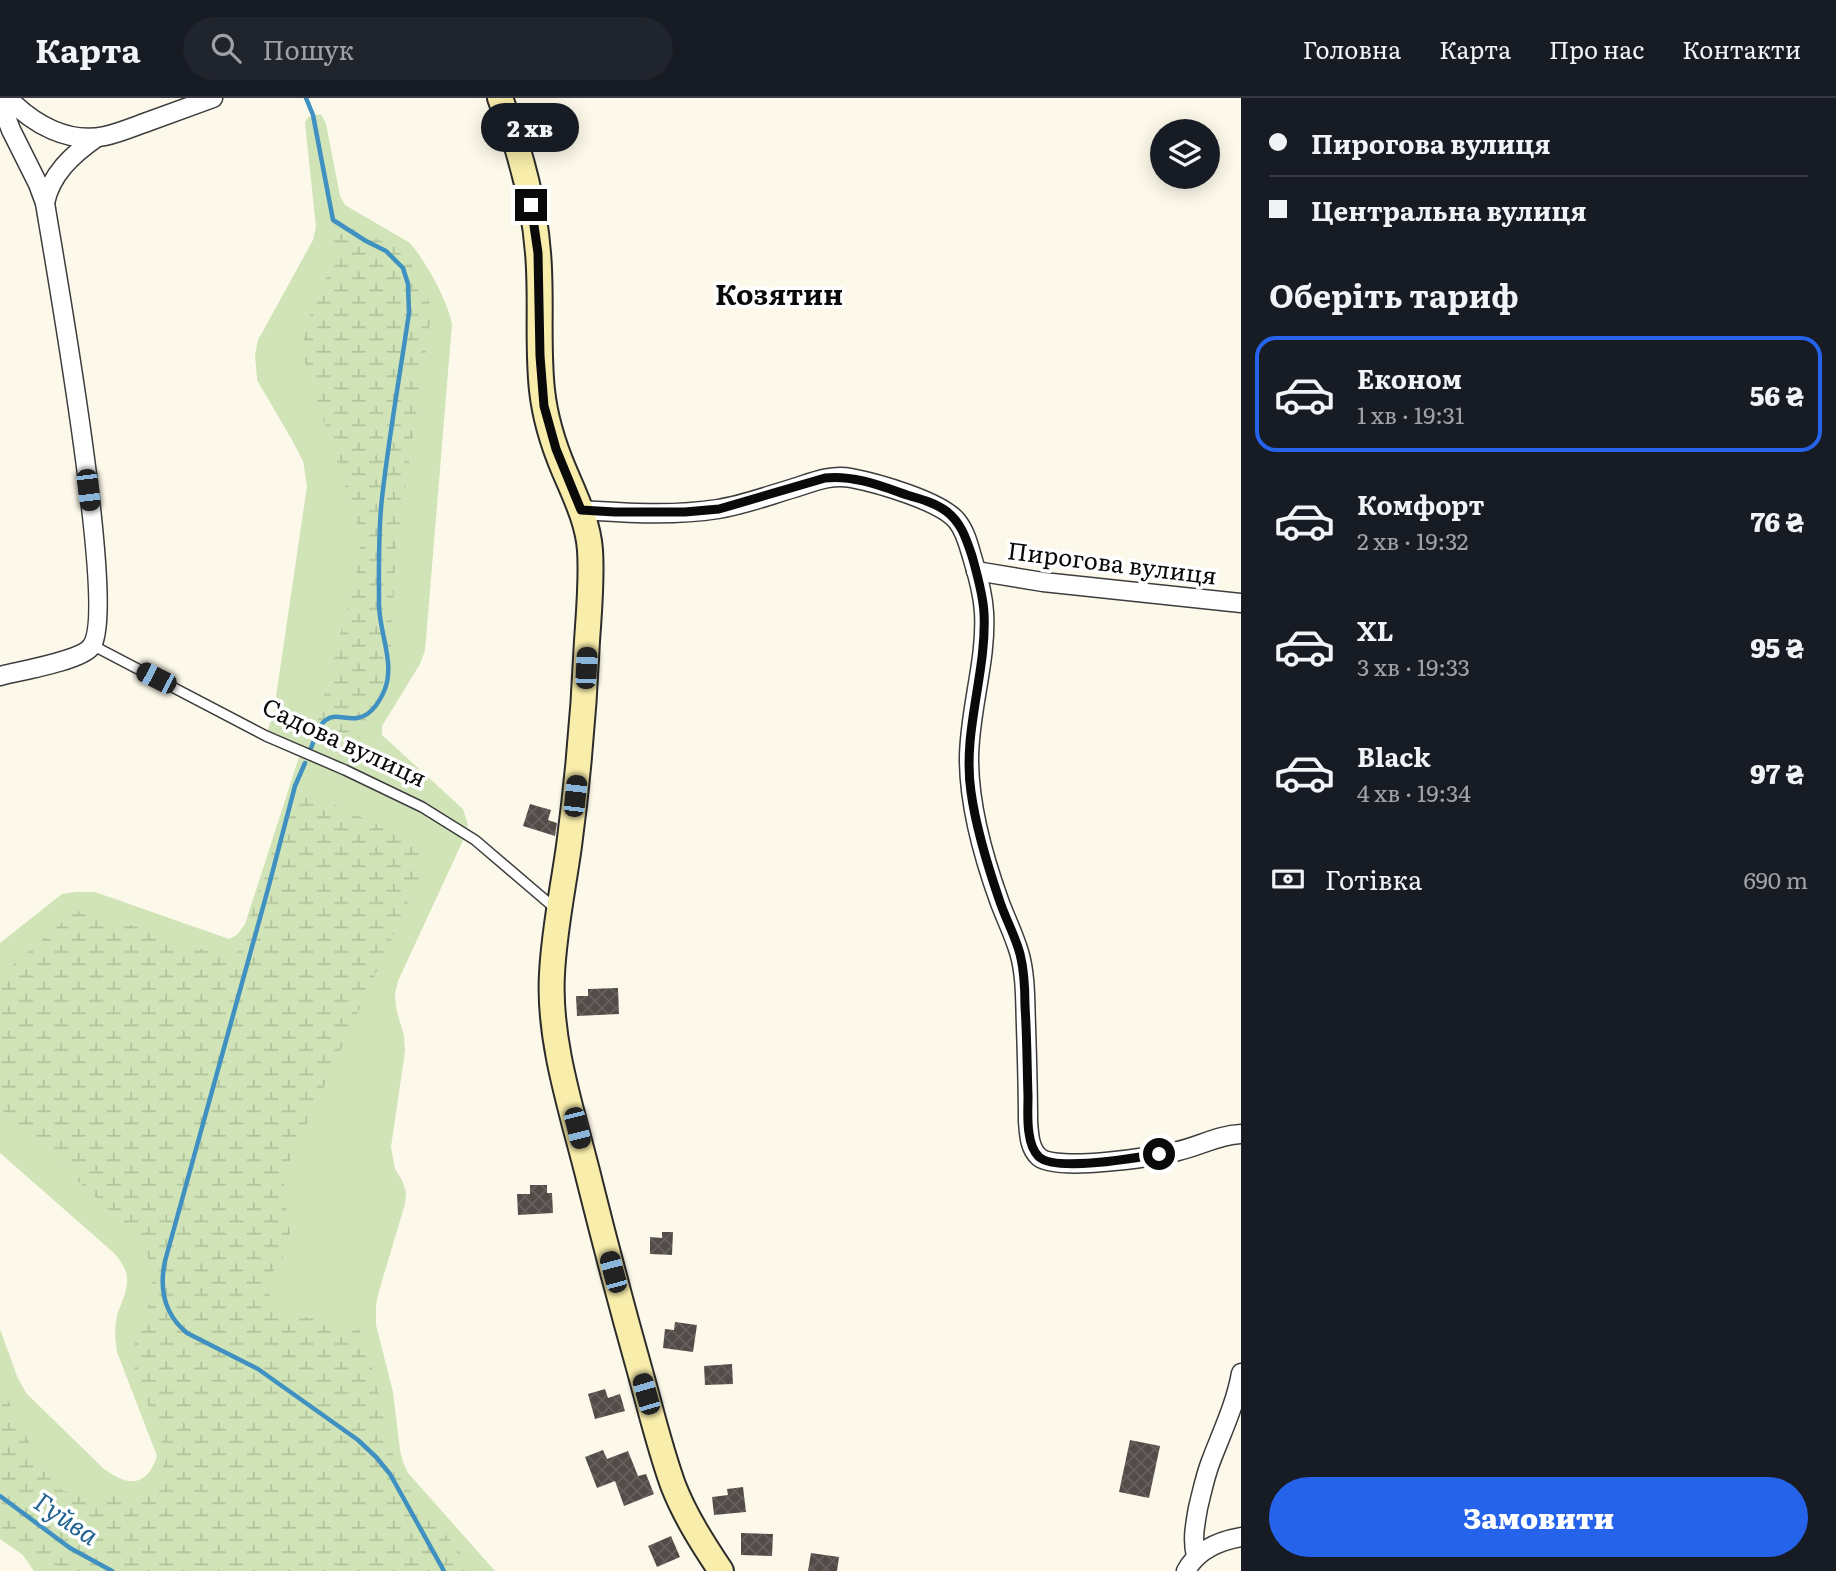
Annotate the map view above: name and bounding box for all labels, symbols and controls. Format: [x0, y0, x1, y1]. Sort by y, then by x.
search box [183, 17, 673, 80]
text: Карта [35, 24, 141, 73]
icon: search [207, 29, 245, 67]
text: Пошук [263, 29, 354, 68]
text: Головна [1303, 31, 1401, 66]
text: Карта [1439, 31, 1511, 66]
text: Про нас [1549, 31, 1644, 66]
text: Контакти [1682, 31, 1801, 66]
callout: 2 хв [482, 104, 580, 153]
text: 2 хв [507, 110, 553, 144]
map controls [1150, 119, 1220, 189]
button: layers [1150, 119, 1220, 189]
text: Пирогова вулиця [1311, 123, 1551, 162]
route end [515, 189, 547, 221]
text: Центральна вулиця [1311, 190, 1587, 229]
text: Оберіть тариф [1269, 270, 1519, 318]
district label: Козятин [715, 272, 843, 314]
text: Економ [1357, 358, 1462, 397]
icon: car [1273, 363, 1336, 426]
text: 56 ₴ [1750, 375, 1804, 414]
text: 1 хв · 19:31 [1357, 397, 1464, 431]
car [76, 468, 101, 512]
text: Комфорт [1357, 484, 1484, 523]
icon: car [1273, 489, 1336, 552]
text: 76 ₴ [1750, 501, 1804, 540]
text: 2 хв · 19:32 [1357, 523, 1468, 557]
street label: Пирогова вулиця [1006, 531, 1219, 592]
text: XL [1357, 610, 1394, 649]
icon: car [1273, 615, 1336, 678]
text: 95 ₴ [1750, 627, 1804, 666]
car [575, 646, 598, 690]
text: 3 хв · 19:33 [1357, 649, 1470, 683]
car [133, 659, 180, 697]
street label: Садова вулиця [257, 687, 433, 794]
text: Black [1357, 736, 1431, 775]
icon: car [1273, 741, 1336, 804]
text: 97 ₴ [1750, 753, 1804, 792]
car [563, 774, 588, 818]
text: 4 хв · 19:34 [1357, 775, 1471, 809]
text: Готівка [1325, 859, 1422, 898]
icon: cash [1269, 860, 1307, 898]
text: 690 m [1743, 862, 1808, 896]
car [562, 1105, 593, 1151]
route start [1143, 1138, 1175, 1170]
car [598, 1249, 629, 1295]
car [631, 1371, 662, 1417]
button: Замовити [1269, 1477, 1808, 1557]
water label: Гуйва [27, 1481, 108, 1553]

